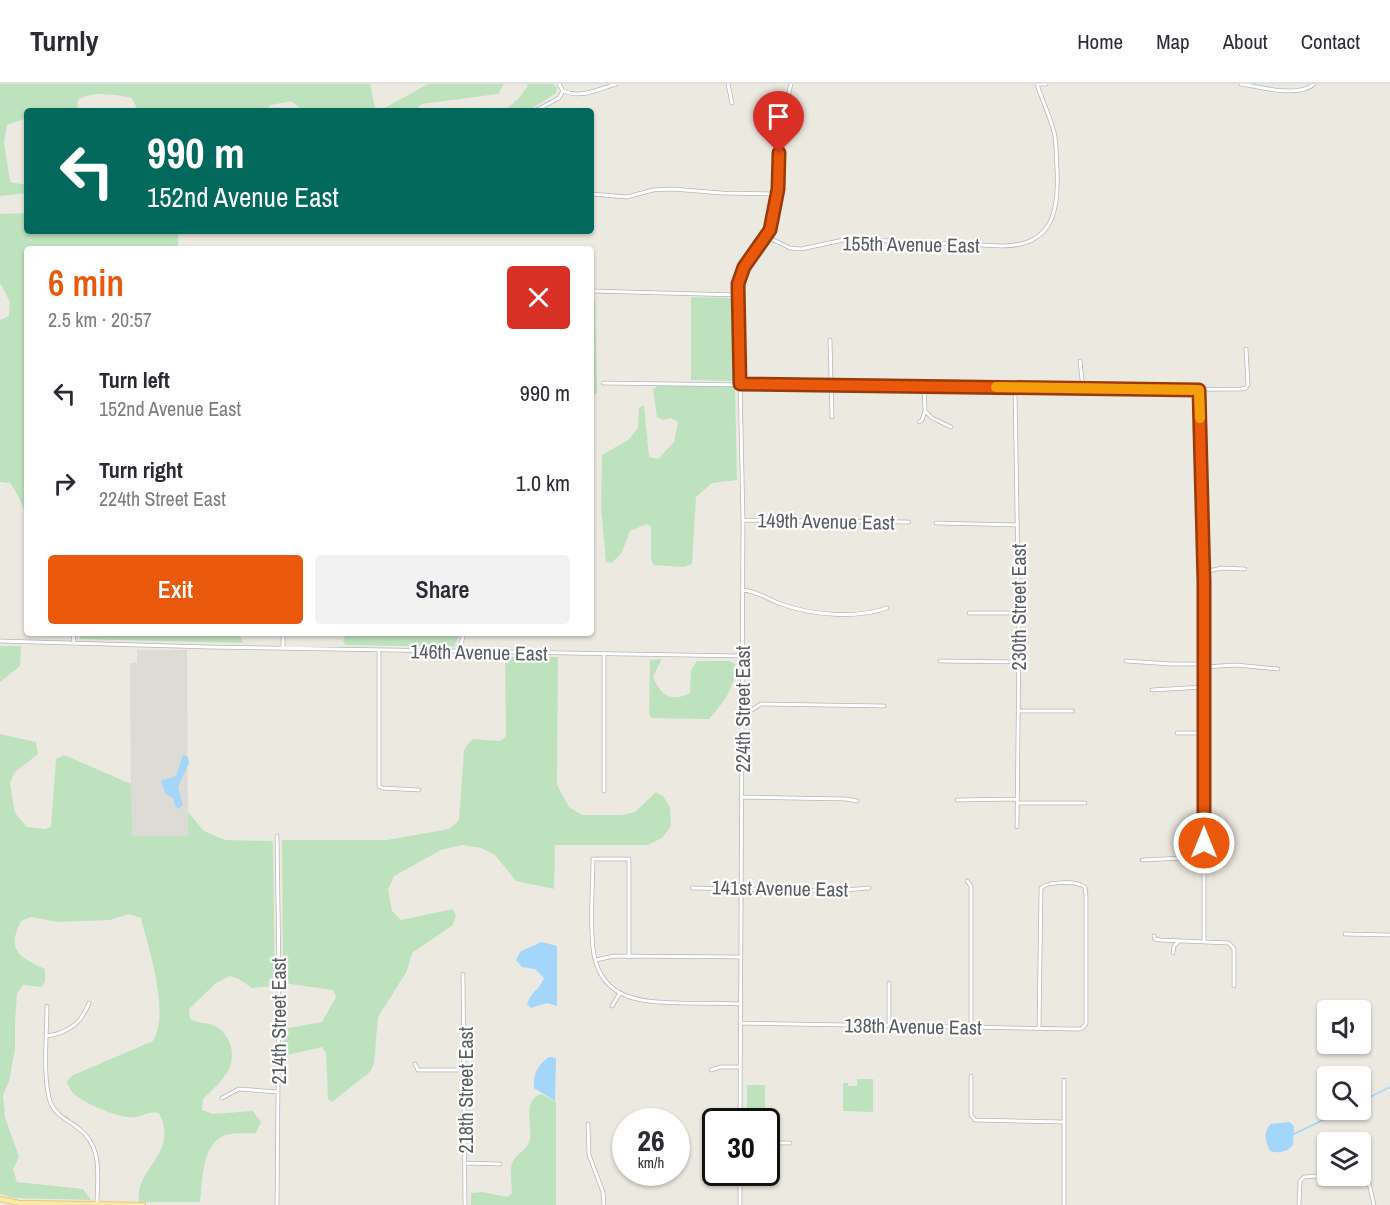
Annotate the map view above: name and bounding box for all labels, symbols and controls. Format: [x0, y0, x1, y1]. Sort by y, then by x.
text: Turnly [30, 22, 99, 60]
text: Home [1077, 27, 1123, 56]
text: Map [1156, 27, 1190, 56]
text: About [1223, 27, 1268, 56]
text: Contact [1301, 27, 1360, 56]
pin [753, 91, 804, 153]
icon: arrive [762, 100, 795, 133]
text: 990 m [147, 125, 245, 181]
icon: left [48, 132, 126, 210]
text: 152nd Avenue East [147, 179, 339, 215]
street label: 155th Avenue East [842, 229, 980, 259]
text: 6 min [48, 259, 124, 307]
button: close [507, 266, 570, 329]
text: 2.5 km · 20:57 [48, 306, 152, 333]
text: Turn left [99, 365, 170, 395]
icon: left [48, 377, 81, 410]
text: 990 m [520, 378, 570, 408]
text: 152nd Avenue East [99, 395, 241, 422]
text: Turn right [99, 455, 183, 485]
icon: right [48, 467, 81, 500]
text: 1.0 km [516, 468, 570, 498]
text: 224th Street East [99, 485, 226, 512]
street label: 149th Avenue East [757, 506, 895, 536]
street label: 230th Street East [1005, 543, 1032, 670]
button: Exit [48, 555, 303, 624]
button: Share [315, 555, 570, 624]
street label: 146th Avenue East [410, 637, 548, 667]
street label: 224th Street East [729, 645, 756, 772]
position arrow [1172, 811, 1236, 875]
street label: 141st Avenue East [712, 873, 849, 903]
street label: 214th Street East [265, 957, 292, 1084]
map controls [1317, 1000, 1371, 1186]
button: sound [1317, 1000, 1371, 1054]
street label: 138th Avenue East [844, 1011, 982, 1041]
street label: 218th Street East [452, 1026, 479, 1153]
button: search [1317, 1066, 1371, 1120]
speed limit sign: 30 [702, 1108, 780, 1186]
text: 26 [637, 1120, 665, 1160]
button: layers [1317, 1132, 1371, 1186]
text: km/h [638, 1152, 664, 1173]

